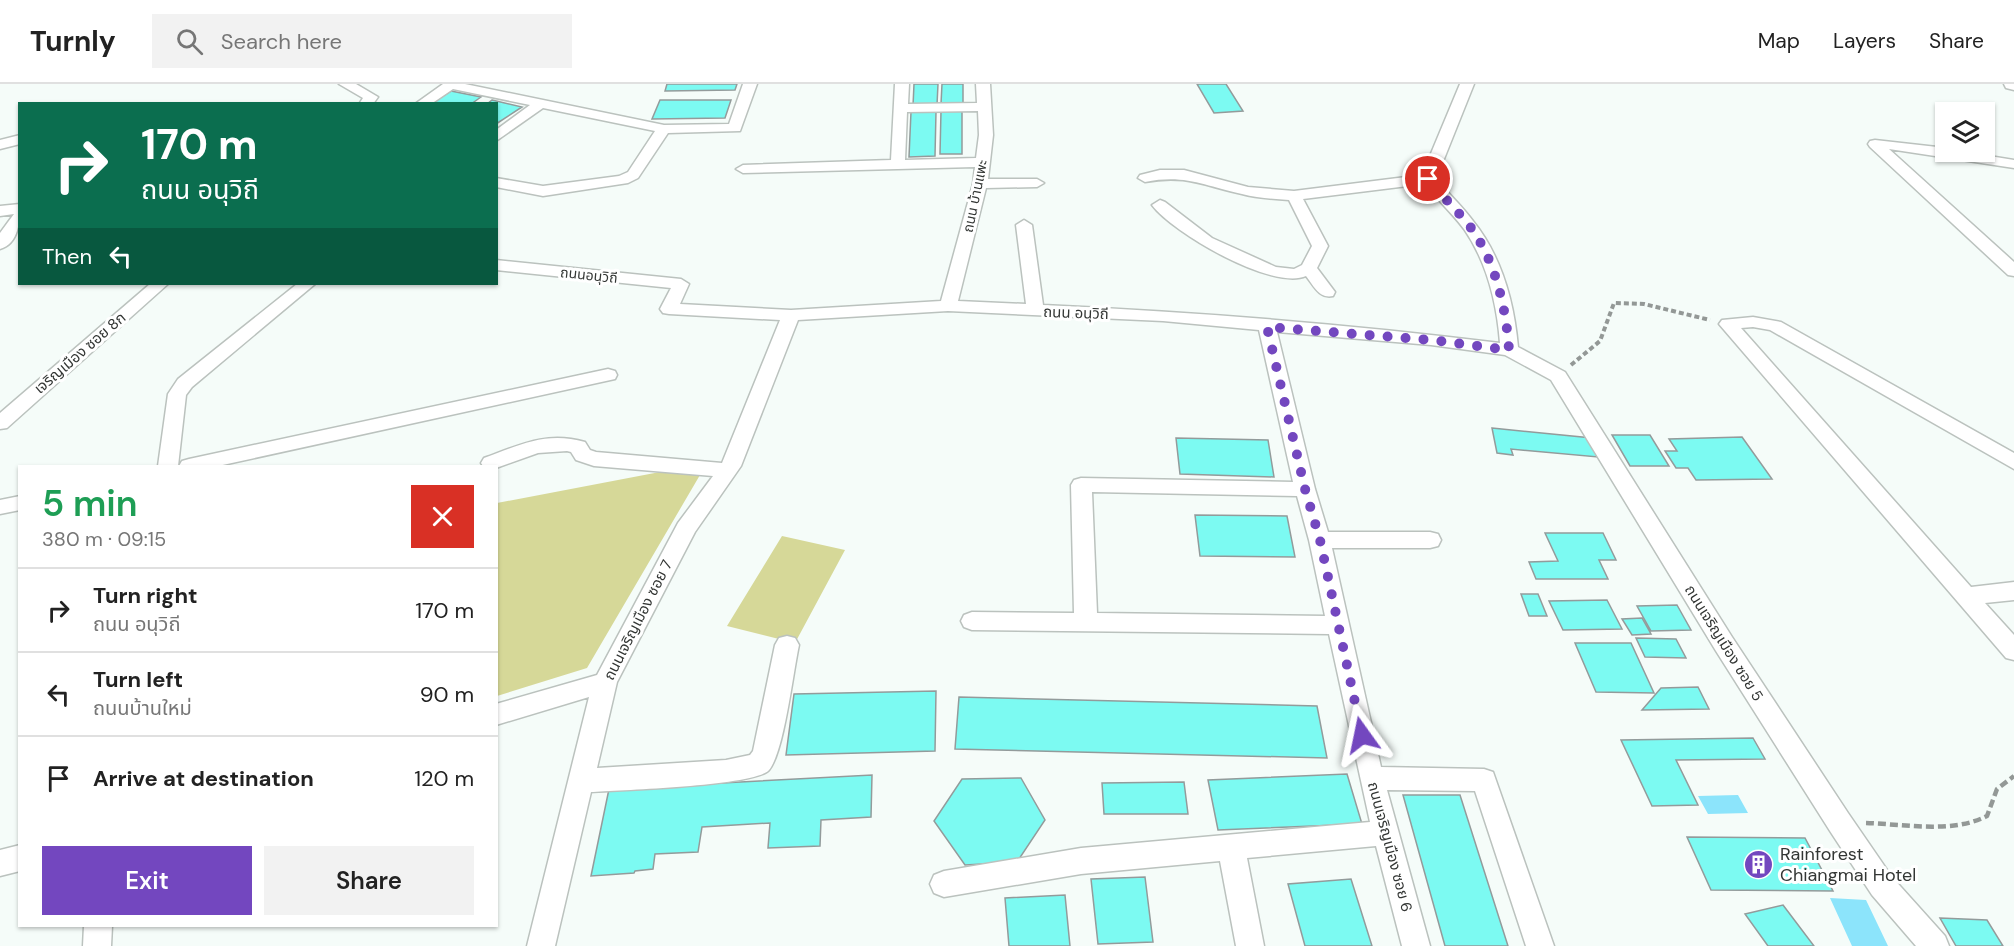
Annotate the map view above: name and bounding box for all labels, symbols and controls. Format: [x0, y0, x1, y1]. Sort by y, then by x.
search box [152, 14, 572, 68]
text: Turnly [30, 23, 116, 60]
icon: search [173, 25, 206, 58]
text: Search here [221, 27, 342, 56]
text: Map [1758, 27, 1800, 55]
text: Layers [1833, 27, 1896, 55]
text: Share [1929, 27, 1984, 55]
map controls [1935, 102, 1995, 162]
button: layers [1935, 102, 1995, 162]
text: 170 m [141, 117, 258, 172]
icon: right [42, 126, 120, 204]
pin [1402, 153, 1453, 204]
street label: ถนน บ้านแพะ [958, 158, 992, 234]
icon: arrive [1411, 162, 1444, 195]
text: ถนน อนุวิถี [141, 172, 259, 207]
icon: left [104, 240, 137, 273]
text: Then [42, 242, 92, 271]
street label: ถนนอนุวิถี [559, 263, 619, 287]
street label: ถนน อนุวิถี [1043, 302, 1109, 324]
street label: เจริญเมือง ซอย 8ก [30, 308, 130, 398]
text: 5 min [42, 480, 138, 527]
button: close [411, 485, 474, 548]
text: 380 m · 09:15 [42, 526, 166, 552]
street label: ถนนเจริญเมือง ซอย 7 [599, 556, 677, 684]
text: Turn right [93, 581, 198, 610]
street label: ถนนเจริญเมือง ซอย 5 [1680, 581, 1768, 705]
icon: right [42, 594, 75, 627]
text: 170 m [415, 596, 474, 625]
text: ถนน อนุวิถี [93, 611, 181, 637]
text: Turn left [93, 665, 183, 694]
icon: left [42, 678, 75, 711]
text: 90 m [420, 680, 474, 709]
text: ถนนบ้านใหม่ [93, 695, 192, 721]
position arrow [1330, 703, 1394, 767]
icon: arrive [42, 762, 75, 795]
text: Arrive at destination [93, 764, 314, 793]
text: 120 m [414, 764, 474, 793]
street label: ถนนเจริญเมือง ซอย 6 [1363, 780, 1417, 914]
place label: Rainforest Chiangmai Hotel [1780, 842, 1916, 887]
button: Exit [42, 846, 252, 915]
button: Share [264, 846, 474, 915]
building icon: Rainforest Chiangmai Hotel [1743, 848, 1775, 880]

